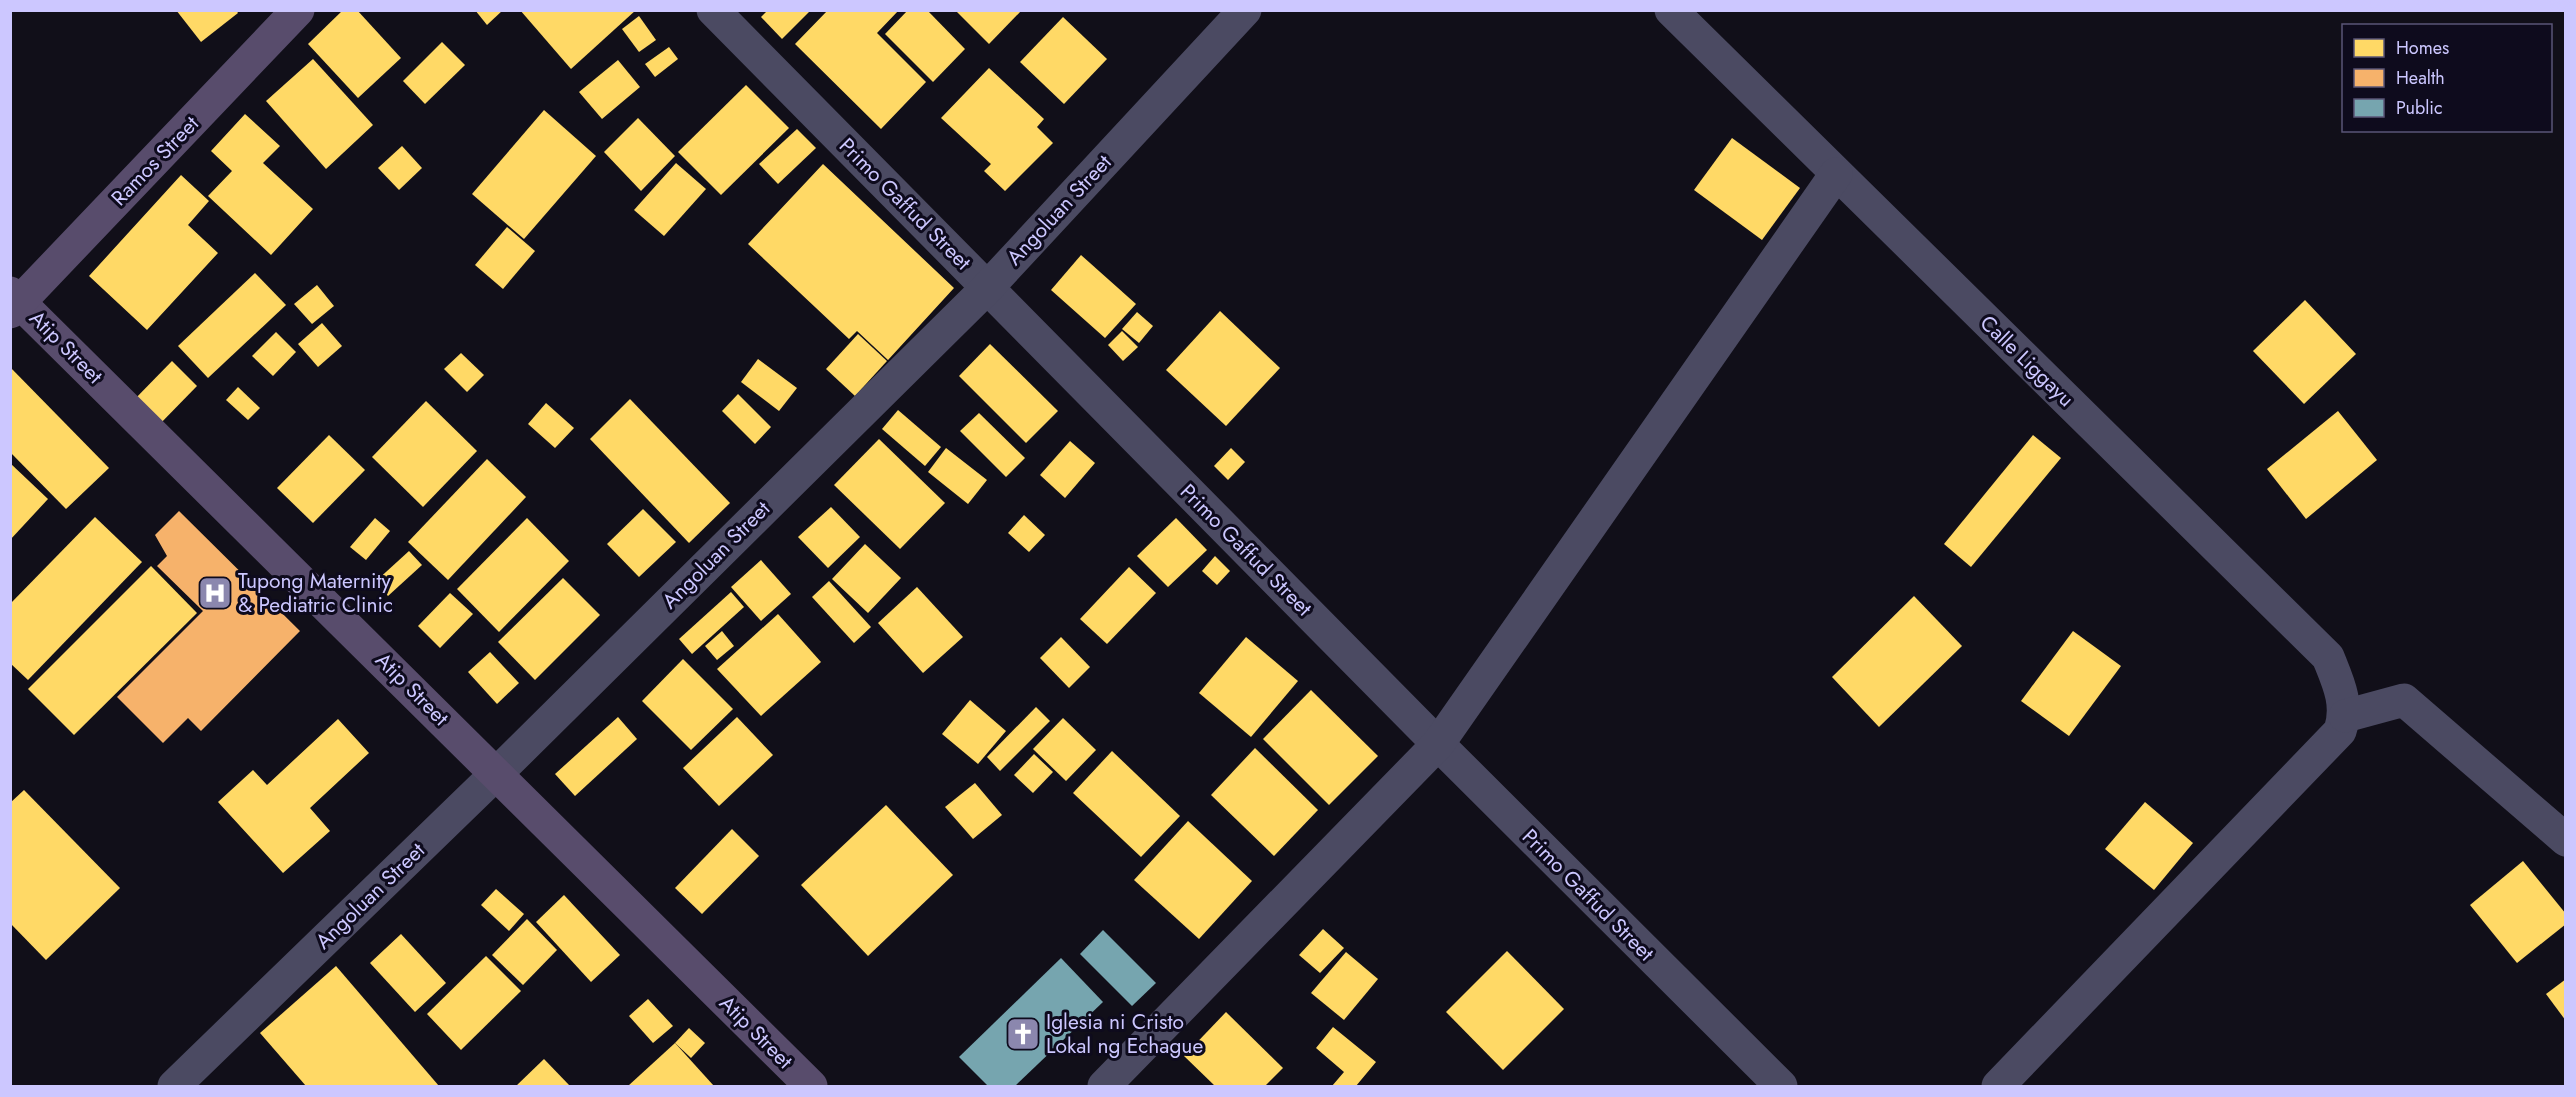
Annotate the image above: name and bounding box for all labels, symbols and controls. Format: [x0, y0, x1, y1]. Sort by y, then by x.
legend [2342, 24, 2552, 132]
text: Homes [2396, 35, 2449, 61]
text: Health [2396, 65, 2445, 91]
text: Public [2396, 95, 2443, 121]
street label: Ramos Street [104, 109, 206, 213]
street label: Primo Gaffud Street [832, 131, 978, 277]
street label: Angoluan Street [1000, 148, 1118, 272]
street label: Atip Street [23, 304, 109, 390]
street label: Calle Liggayu [1973, 308, 2081, 414]
street label: Primo Gaffud Street [1173, 477, 1319, 623]
street label: Angoluan Street [655, 494, 777, 616]
place label: Tupong Maternity & Pediatric Clinic [238, 566, 393, 620]
hospital icon: Tupong Maternity & Pediatric Clinic [197, 575, 233, 611]
street label: Atip Street [369, 646, 455, 732]
street label: Primo Gaffud Street [1515, 822, 1661, 968]
street label: Angoluan Street [309, 836, 431, 956]
street label: Atip Street [713, 989, 799, 1075]
place label: Iglesia ni Cristo Lokal ng Echague [1046, 1007, 1203, 1061]
church icon: Iglesia ni Cristo Lokal ng Echague [1005, 1016, 1041, 1052]

